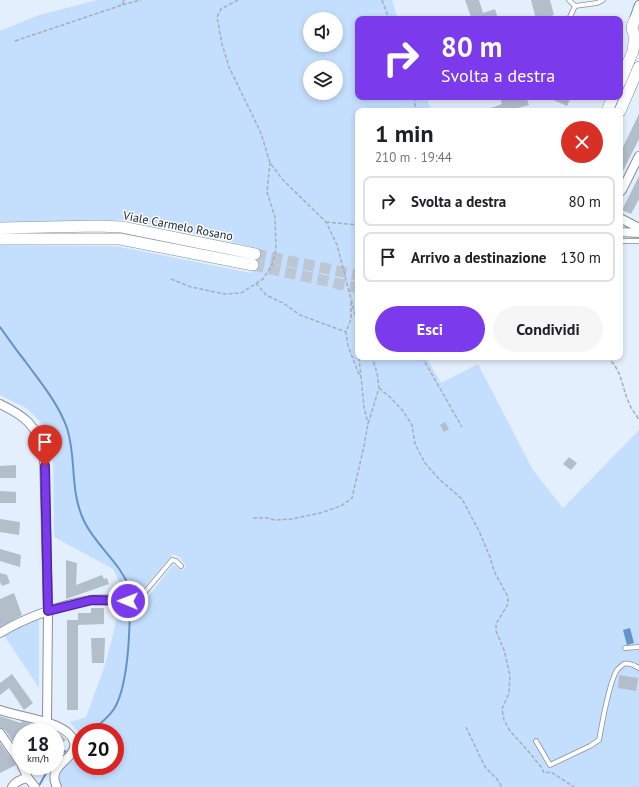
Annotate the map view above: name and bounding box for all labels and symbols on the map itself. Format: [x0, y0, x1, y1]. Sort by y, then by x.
street label: Viale Carmelo Rosano [121, 207, 234, 244]
pin [28, 425, 62, 466]
position arrow [107, 580, 149, 622]
speed limit sign: 20 [72, 723, 124, 775]

